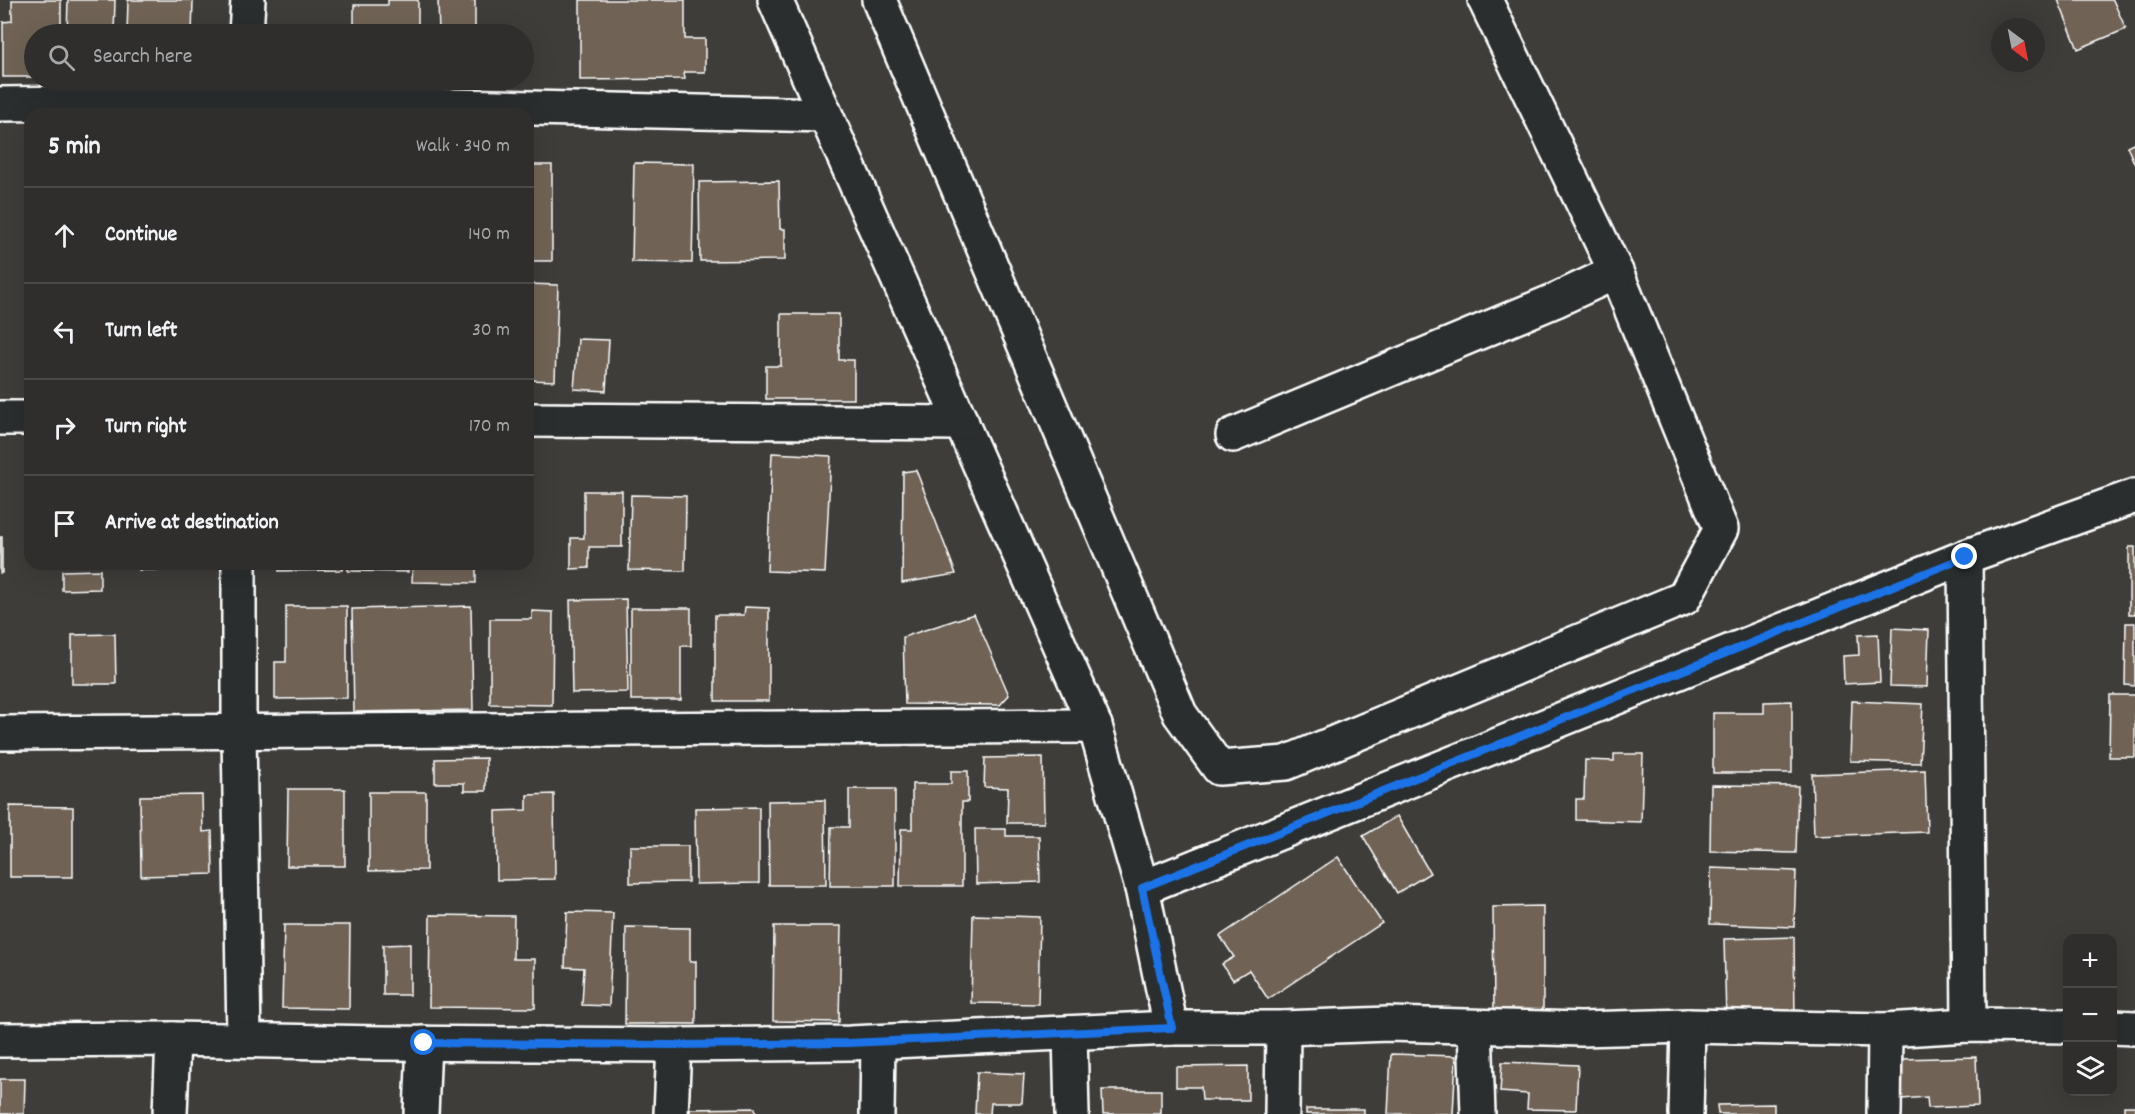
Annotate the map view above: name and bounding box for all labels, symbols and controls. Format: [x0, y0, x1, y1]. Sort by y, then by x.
north arrow [1991, 18, 2045, 72]
search box [24, 24, 534, 90]
icon: search [45, 41, 78, 74]
text: Search here [93, 42, 192, 73]
text: 5 min [48, 129, 101, 166]
text: Walk · 340 m [416, 133, 510, 161]
icon: ahead [48, 219, 81, 252]
text: Continue [105, 220, 177, 251]
text: 140 m [468, 221, 510, 249]
icon: left [48, 315, 81, 348]
text: Turn left [105, 316, 177, 347]
text: 30 m [472, 317, 510, 345]
icon: right [48, 411, 81, 444]
text: Turn right [105, 412, 187, 443]
text: 170 m [469, 413, 510, 441]
icon: arrive [48, 507, 81, 540]
text: Arrive at destination [105, 508, 279, 539]
route end [1951, 543, 1977, 569]
map controls [2063, 934, 2117, 1096]
button: + [2063, 934, 2117, 988]
button: − [2063, 988, 2117, 1042]
route start [410, 1029, 436, 1055]
button: layers [2063, 1042, 2117, 1096]

